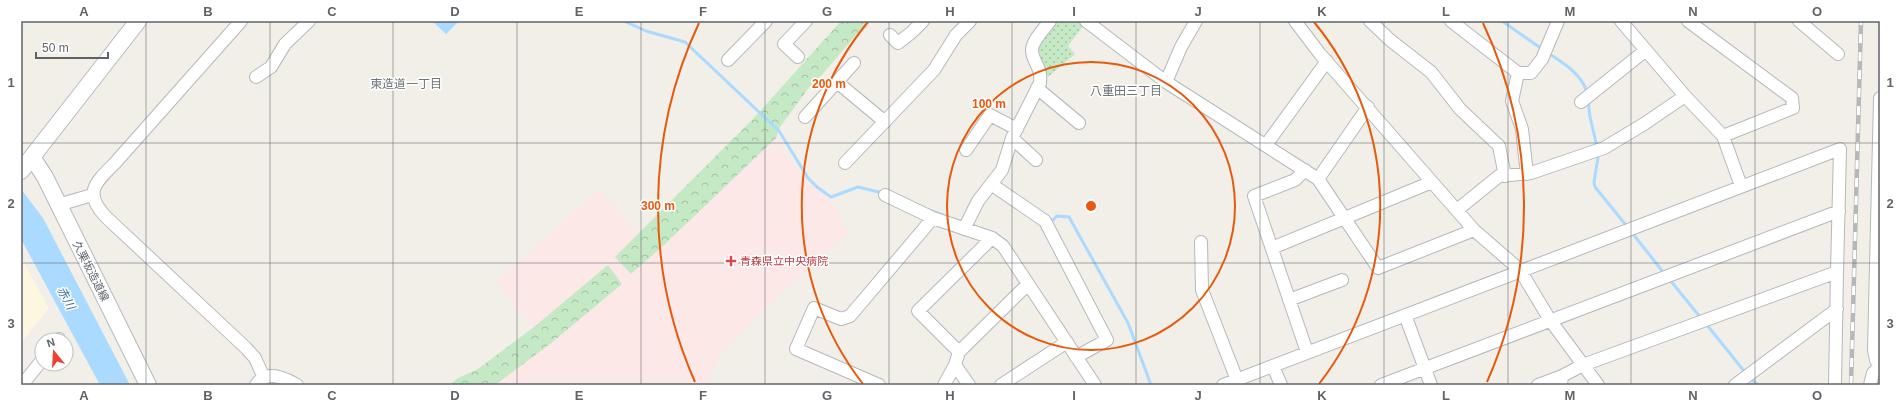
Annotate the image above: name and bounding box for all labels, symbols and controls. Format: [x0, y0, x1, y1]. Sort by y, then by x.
text: A [79, 4, 89, 19]
text: B [203, 4, 213, 19]
text: C [327, 4, 337, 19]
text: D [450, 4, 460, 19]
text: E [575, 4, 584, 19]
text: F [699, 4, 707, 19]
text: G [822, 4, 832, 19]
text: H [945, 4, 955, 19]
text: I [1072, 4, 1076, 19]
text: J [1194, 4, 1202, 19]
text: K [1317, 4, 1327, 19]
text: L [1442, 4, 1450, 19]
text: M [1565, 4, 1575, 19]
text: N [1688, 4, 1698, 19]
text: O [1812, 4, 1822, 19]
scale bar [36, 34, 108, 60]
text: 50 m [42, 41, 69, 55]
text: 1 [7, 75, 15, 90]
text: 1 [1886, 75, 1894, 90]
district label: 東造道一丁目 [370, 77, 442, 91]
text: 200 m [812, 77, 846, 91]
district label: 八重田三丁目 [1090, 84, 1162, 98]
text: 100 m [972, 97, 1006, 111]
text: 2 [7, 196, 15, 211]
text: 2 [1886, 196, 1894, 211]
text: 300 m [641, 199, 675, 213]
centre of rings [1084, 199, 1098, 213]
street label: 久栗坂造道線 [71, 239, 111, 303]
marker: 青森県立中央病院 [725, 255, 737, 267]
place label: 青森県立中央病院 [740, 255, 828, 267]
water label: 赤川 [54, 284, 79, 314]
text: 3 [7, 316, 15, 331]
text: 3 [1886, 316, 1894, 331]
north arrow [34, 332, 74, 372]
text: N [45, 336, 57, 349]
text: A [79, 388, 89, 403]
text: B [203, 388, 213, 403]
text: C [327, 388, 337, 403]
text: D [450, 388, 460, 403]
text: E [575, 388, 584, 403]
text: F [699, 388, 707, 403]
text: G [822, 388, 832, 403]
text: H [945, 388, 955, 403]
text: I [1072, 388, 1076, 403]
text: J [1194, 388, 1202, 403]
text: K [1317, 388, 1327, 403]
text: L [1442, 388, 1450, 403]
text: M [1565, 388, 1575, 403]
text: N [1688, 388, 1698, 403]
text: O [1812, 388, 1822, 403]

